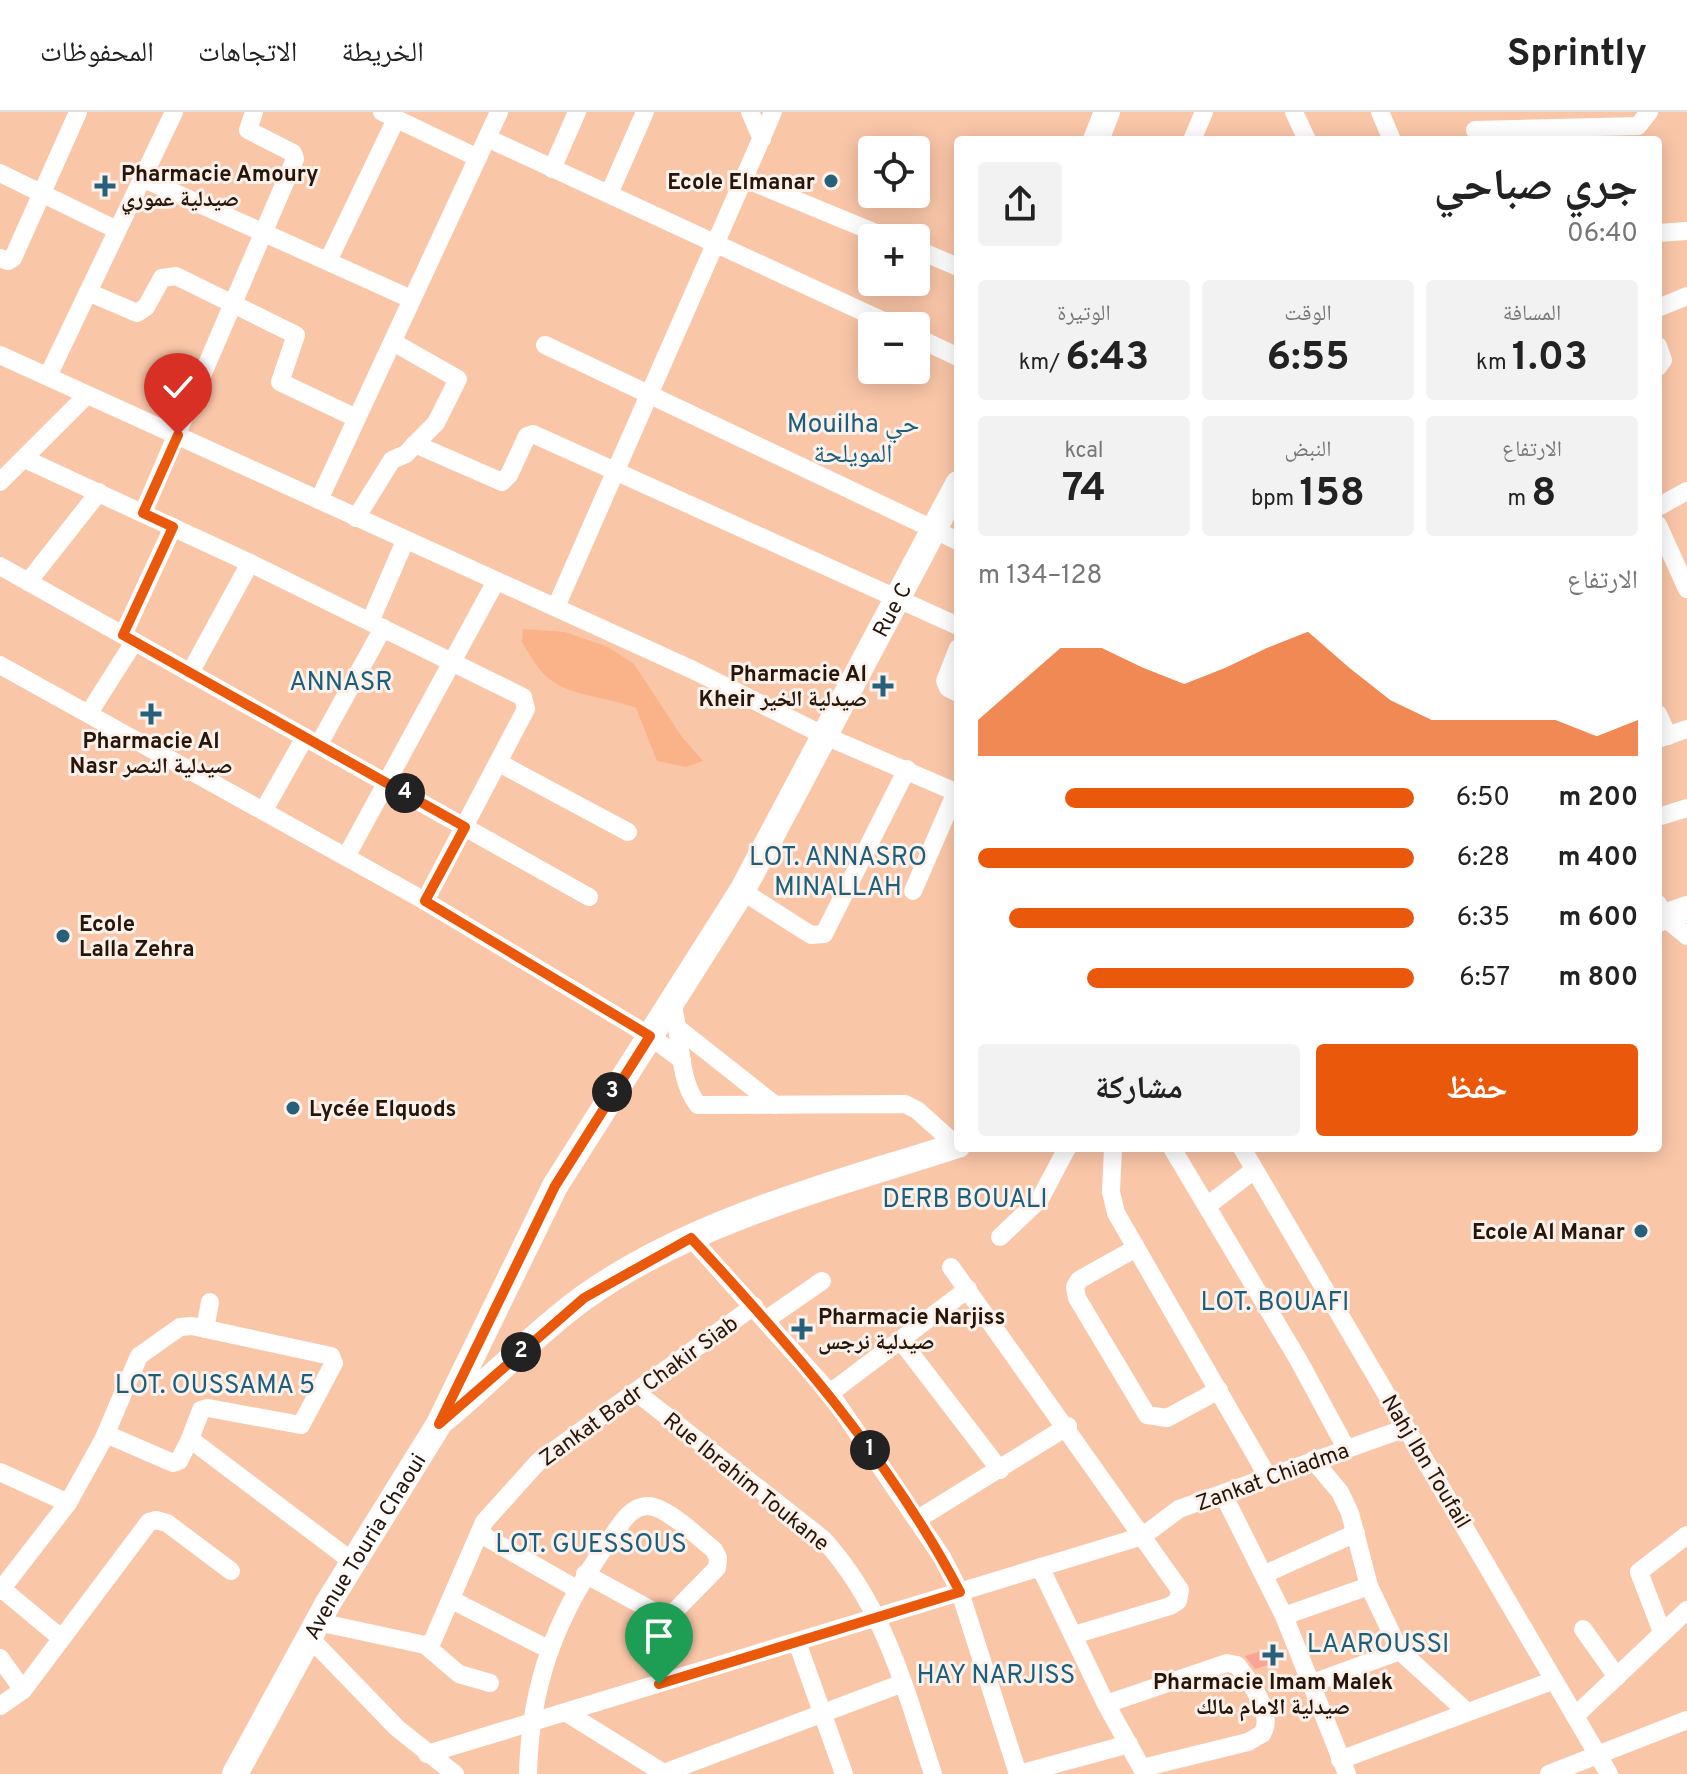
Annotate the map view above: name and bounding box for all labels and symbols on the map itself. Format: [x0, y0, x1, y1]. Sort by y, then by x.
place label: Pharmacie Amoury صيدلية عموري [121, 162, 319, 215]
place label: Ecole Elmanar [667, 170, 815, 197]
marker: Ecole Elmanar [822, 172, 840, 190]
marker: Pharmacie Amoury صيدلية عموري [96, 177, 114, 195]
pin [144, 353, 212, 435]
district label: Mouilha حي المويلحة [787, 409, 919, 472]
street label: Rue C [868, 579, 919, 643]
place label: Pharmacie Al Kheir صيدلية الخير [699, 662, 867, 714]
district label: ANNASR [289, 667, 393, 700]
marker: Pharmacie Al Kheir صيدلية الخير [874, 677, 892, 695]
marker: Pharmacie Al Nasr صيدلية النصر [142, 705, 160, 723]
place label: Pharmacie Al Nasr صيدلية النصر [70, 729, 232, 781]
pin: 4 [385, 773, 425, 813]
district label: LOT. ANNASRO MINALLAH [749, 842, 927, 905]
place label: Ecole Lalla Zehra [79, 912, 195, 964]
marker: Ecole Lalla Zehra [54, 927, 72, 945]
pin: 3 [592, 1072, 632, 1112]
place label: Lycée Elquods [309, 1097, 456, 1124]
marker: Lycée Elquods [284, 1099, 302, 1117]
district label: DERB BOUALI [882, 1184, 1048, 1217]
place label: Ecole Al Manar [1472, 1220, 1625, 1247]
marker: Ecole Al Manar [1632, 1222, 1650, 1240]
district label: LOT. BOUAFI [1201, 1287, 1349, 1320]
place label: Pharmacie Narjiss صيدلية نرجس [818, 1305, 1005, 1357]
street label: Zankat Badr Chakir Siab [535, 1311, 744, 1473]
marker: Pharmacie Narjiss صيدلية نرجس [793, 1320, 811, 1338]
pin: 2 [501, 1332, 541, 1372]
district label: LOT. OUSSAMA 5 [115, 1370, 315, 1403]
street label: Nahj Ibn Toufail [1374, 1391, 1475, 1534]
street label: Rue Ibrahim Toukane [657, 1408, 834, 1558]
pin: 1 [850, 1430, 890, 1470]
street label: Zankat Chiadma [1192, 1438, 1353, 1519]
street label: Avenue Touria Chaoui [300, 1449, 433, 1645]
district label: LOT. GUESSOUS [495, 1529, 687, 1562]
pin [625, 1602, 693, 1684]
district label: LAAROUSSI [1307, 1629, 1449, 1662]
marker: Pharmacie Imam Malek صيدلية الامام مالك [1264, 1646, 1282, 1664]
district label: HAY NARJISS [917, 1660, 1075, 1693]
place label: Pharmacie Imam Malek صيدلية الامام مالك [1153, 1670, 1393, 1722]

